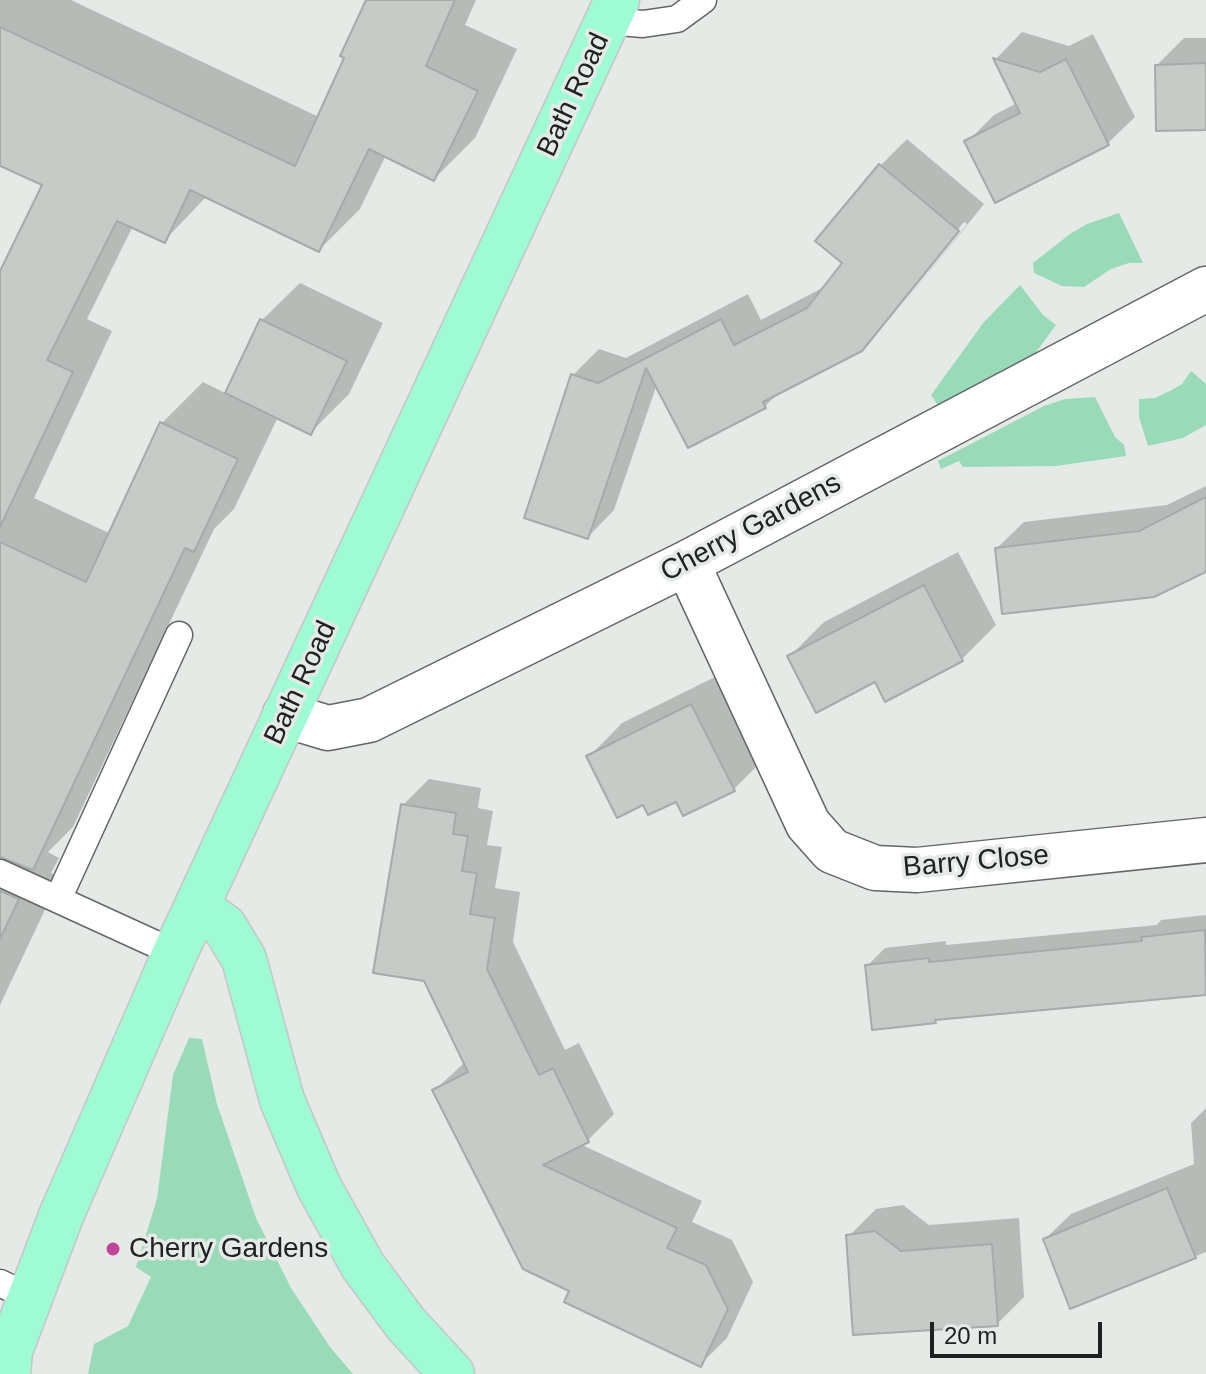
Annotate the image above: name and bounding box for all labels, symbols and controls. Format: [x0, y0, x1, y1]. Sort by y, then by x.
street label: Bath Road [531, 28, 617, 162]
street label: Cherry Gardens [655, 466, 847, 590]
street label: Bath Road [258, 616, 344, 750]
street label: Barry Close [902, 839, 1050, 885]
place label: Cherry Gardens [129, 1232, 328, 1266]
marker: Cherry Gardens [104, 1240, 122, 1258]
scale bar [934, 1306, 1106, 1356]
text: 20 m [944, 1322, 997, 1349]

